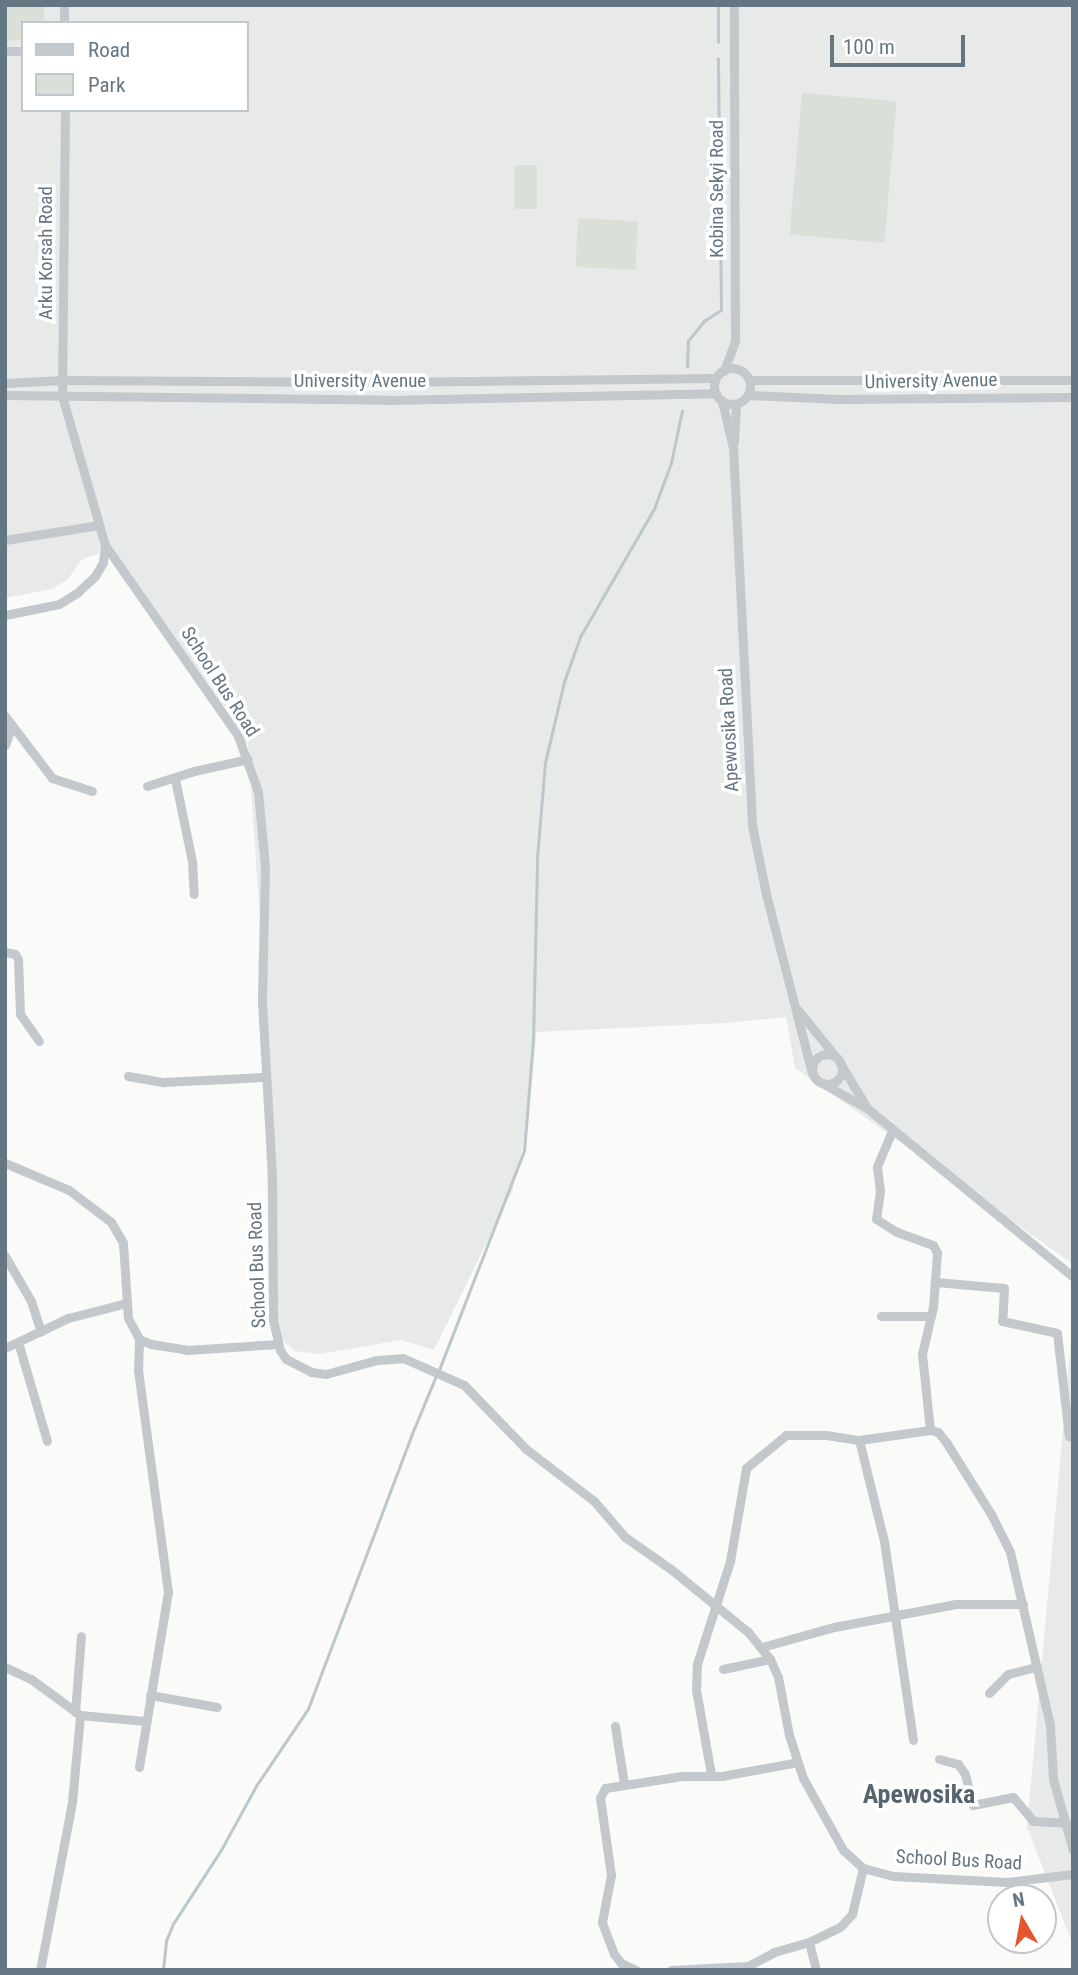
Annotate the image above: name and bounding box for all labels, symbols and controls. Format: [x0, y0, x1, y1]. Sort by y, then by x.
legend [21, 21, 248, 112]
scale bar [833, 21, 968, 65]
text: 100 m [843, 35, 895, 59]
text: Road [88, 38, 130, 62]
text: Park [88, 73, 125, 97]
street label: Kobina Sekyi Road [706, 120, 728, 258]
street label: Arku Korsah Road [35, 186, 57, 320]
street label: University Avenue [865, 368, 997, 394]
street label: University Avenue [294, 370, 426, 392]
street label: School Bus Road [176, 623, 264, 741]
street label: Apewosika Road [714, 667, 744, 793]
street label: School Bus Road [243, 1201, 271, 1329]
district label: Apewosika [863, 1779, 975, 1811]
street label: School Bus Road [895, 1845, 1023, 1875]
north arrow [987, 1884, 1057, 1954]
text: N [1011, 1887, 1026, 1912]

